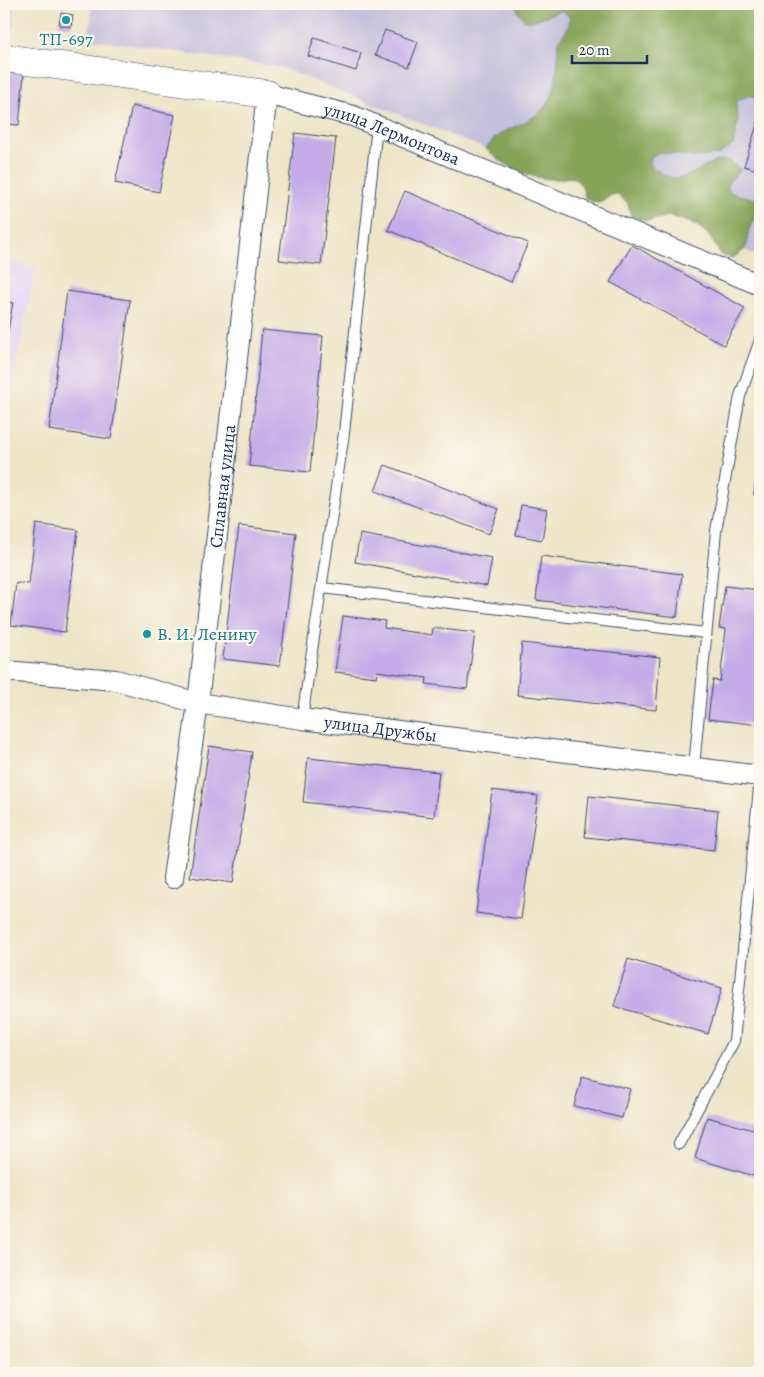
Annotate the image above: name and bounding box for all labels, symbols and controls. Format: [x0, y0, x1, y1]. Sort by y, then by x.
marker: ТП-697 [60, 14, 72, 26]
place label: ТП-697 [40, 27, 93, 51]
scale bar [572, 32, 646, 64]
text: 20 m [579, 40, 610, 60]
street label: улица Лермонтова [320, 97, 464, 171]
street label: Сплавная улица [204, 422, 242, 549]
place label: В. И. Ленину [157, 622, 257, 646]
marker: В. И. Ленину [141, 628, 153, 640]
street label: улица Дружбы [322, 710, 438, 748]

